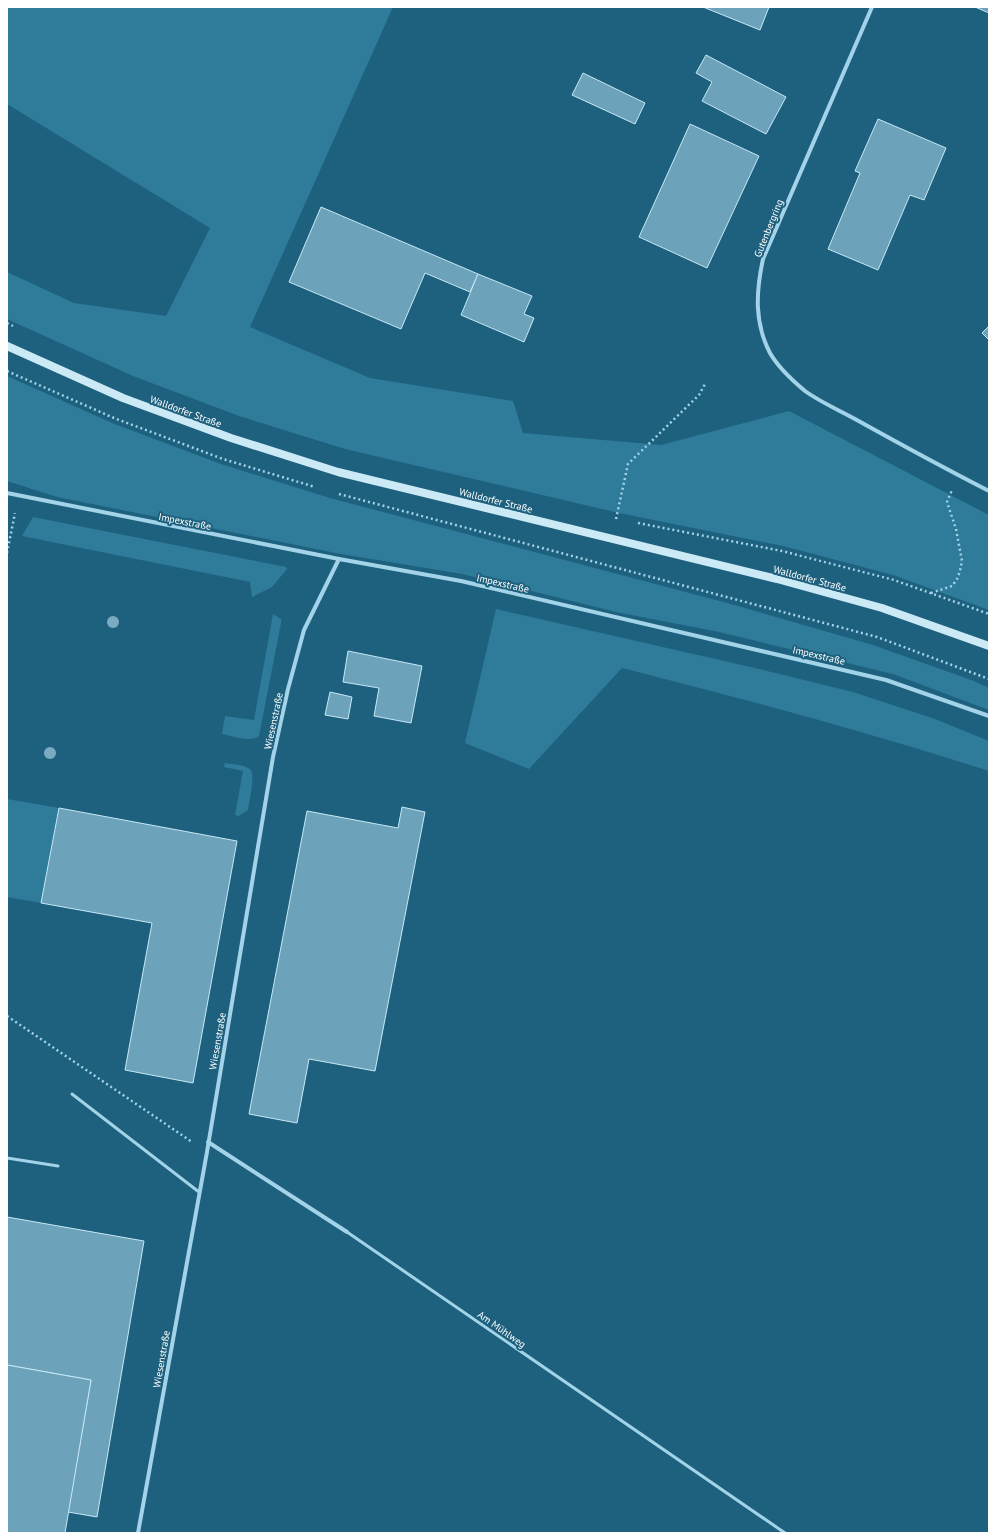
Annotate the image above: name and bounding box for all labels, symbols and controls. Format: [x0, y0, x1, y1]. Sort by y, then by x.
street label: Gutenbergring [751, 197, 786, 259]
street label: Walldorfer Straße [148, 393, 223, 430]
street label: Walldorfer Straße [458, 485, 534, 516]
street label: Impexstraße [157, 510, 212, 533]
street label: Walldorfer Straße [772, 562, 848, 594]
street label: Impexstraße [475, 571, 530, 596]
street label: Impexstraße [791, 643, 846, 668]
street label: Wiesenstraße [261, 692, 286, 751]
street label: Wiesenstraße [206, 1012, 229, 1071]
street label: Am Mühlweg [475, 1308, 528, 1351]
street label: Wiesenstraße [150, 1330, 173, 1389]

